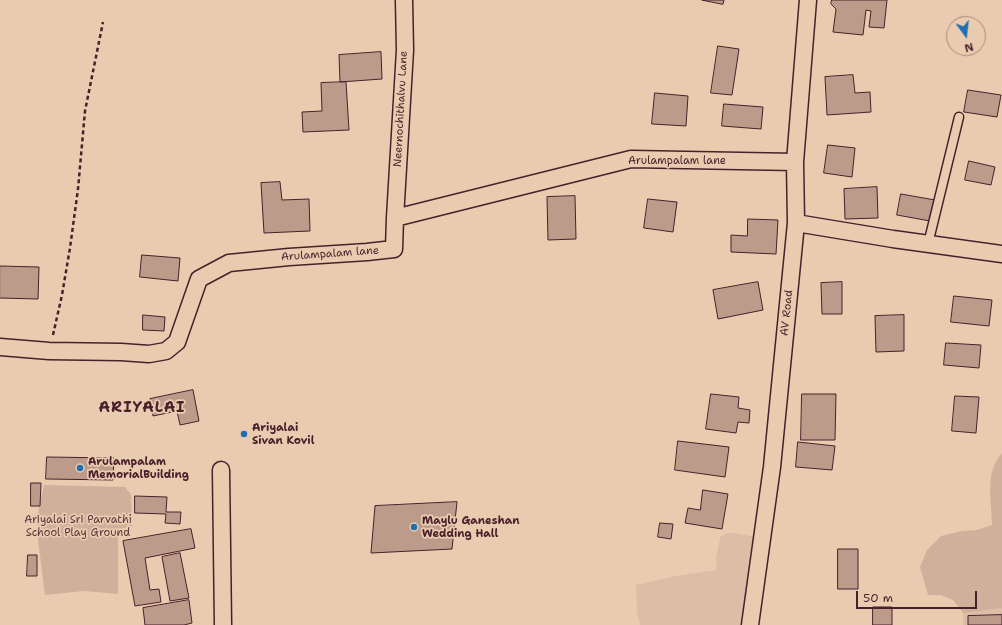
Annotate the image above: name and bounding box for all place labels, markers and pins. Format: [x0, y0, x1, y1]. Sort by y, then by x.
place label: Ariyalai Sivan Kovil [252, 421, 315, 447]
marker: Ariyalai Sivan Kovil [239, 429, 249, 439]
place label: Arulampalam MemorialBuilding [88, 455, 189, 481]
marker: Arulampalam MemorialBuilding [75, 463, 85, 473]
place label: Maylu Ganeshan Wedding Hall [422, 514, 520, 540]
marker: Maylu Ganeshan Wedding Hall [409, 522, 419, 532]

